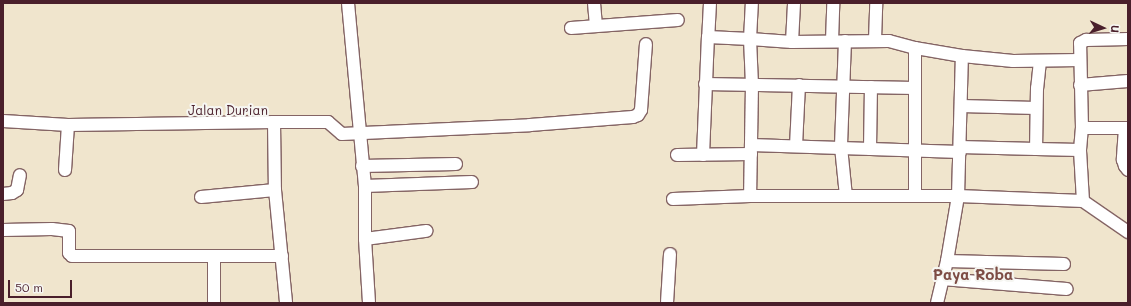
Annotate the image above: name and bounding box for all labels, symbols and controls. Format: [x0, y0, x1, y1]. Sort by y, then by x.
north arrow [1083, 8, 1123, 48]
text: U [1108, 24, 1123, 33]
street label: Jalan Durian [188, 102, 268, 118]
district label: Paya Roba [933, 266, 1013, 284]
scale bar [10, 272, 74, 298]
text: 50 m [15, 279, 43, 295]

